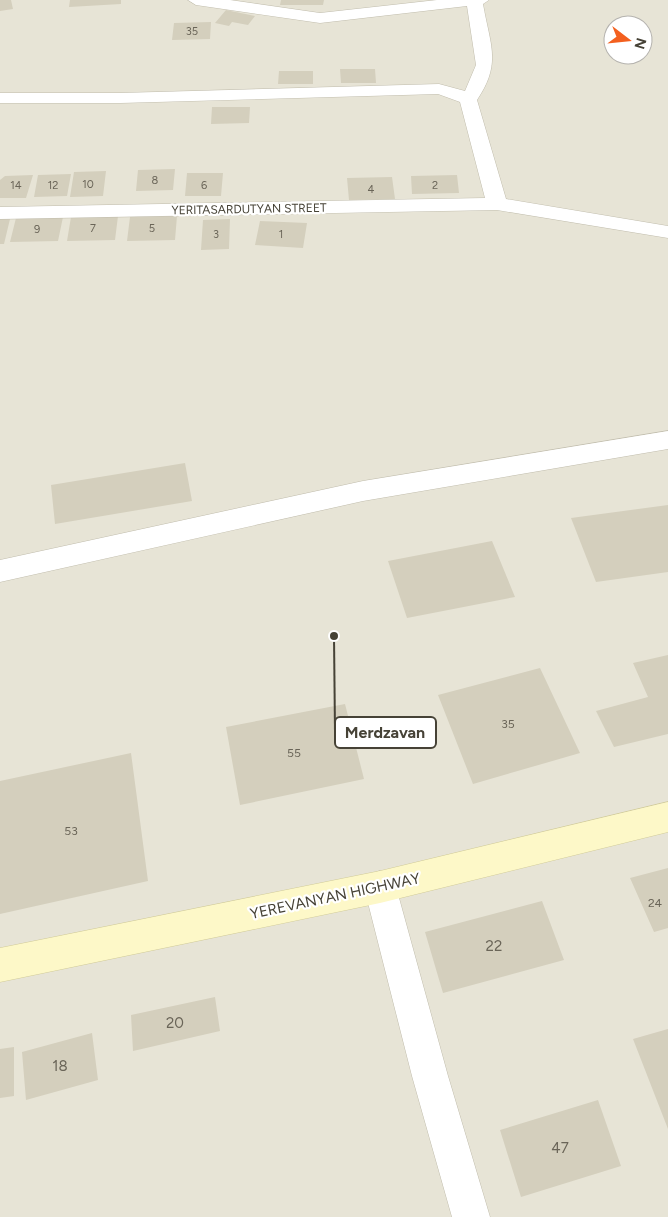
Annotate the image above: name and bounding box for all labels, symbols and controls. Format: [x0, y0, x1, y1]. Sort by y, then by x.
north arrow [603, 15, 653, 65]
house number: 35 [186, 25, 198, 38]
text: N [630, 36, 650, 51]
house number: 8 [152, 174, 159, 187]
house number: 10 [82, 178, 94, 191]
house number: 14 [10, 179, 22, 192]
house number: 12 [48, 179, 58, 192]
house number: 6 [201, 179, 207, 192]
house number: 2 [432, 179, 438, 192]
house number: 4 [368, 183, 375, 196]
street label: YERITASARDUTYAN STREET [171, 201, 327, 217]
house number: 7 [90, 222, 96, 235]
house number: 5 [149, 222, 155, 235]
house number: 9 [34, 223, 40, 236]
house number: 3 [213, 228, 219, 241]
house number: 1 [279, 228, 283, 241]
callout: Merdzavan [335, 717, 436, 748]
house number: 35 [501, 717, 515, 731]
text: Merdzavan [345, 723, 425, 742]
house number: 55 [287, 746, 301, 760]
house number: 53 [64, 824, 78, 838]
street label: YEREVANYAN HIGHWAY [248, 869, 422, 923]
house number: 24 [648, 896, 663, 910]
house number: 22 [486, 937, 502, 955]
house number: 20 [166, 1014, 184, 1032]
house number: 18 [52, 1057, 68, 1075]
house number: 47 [551, 1139, 569, 1157]

